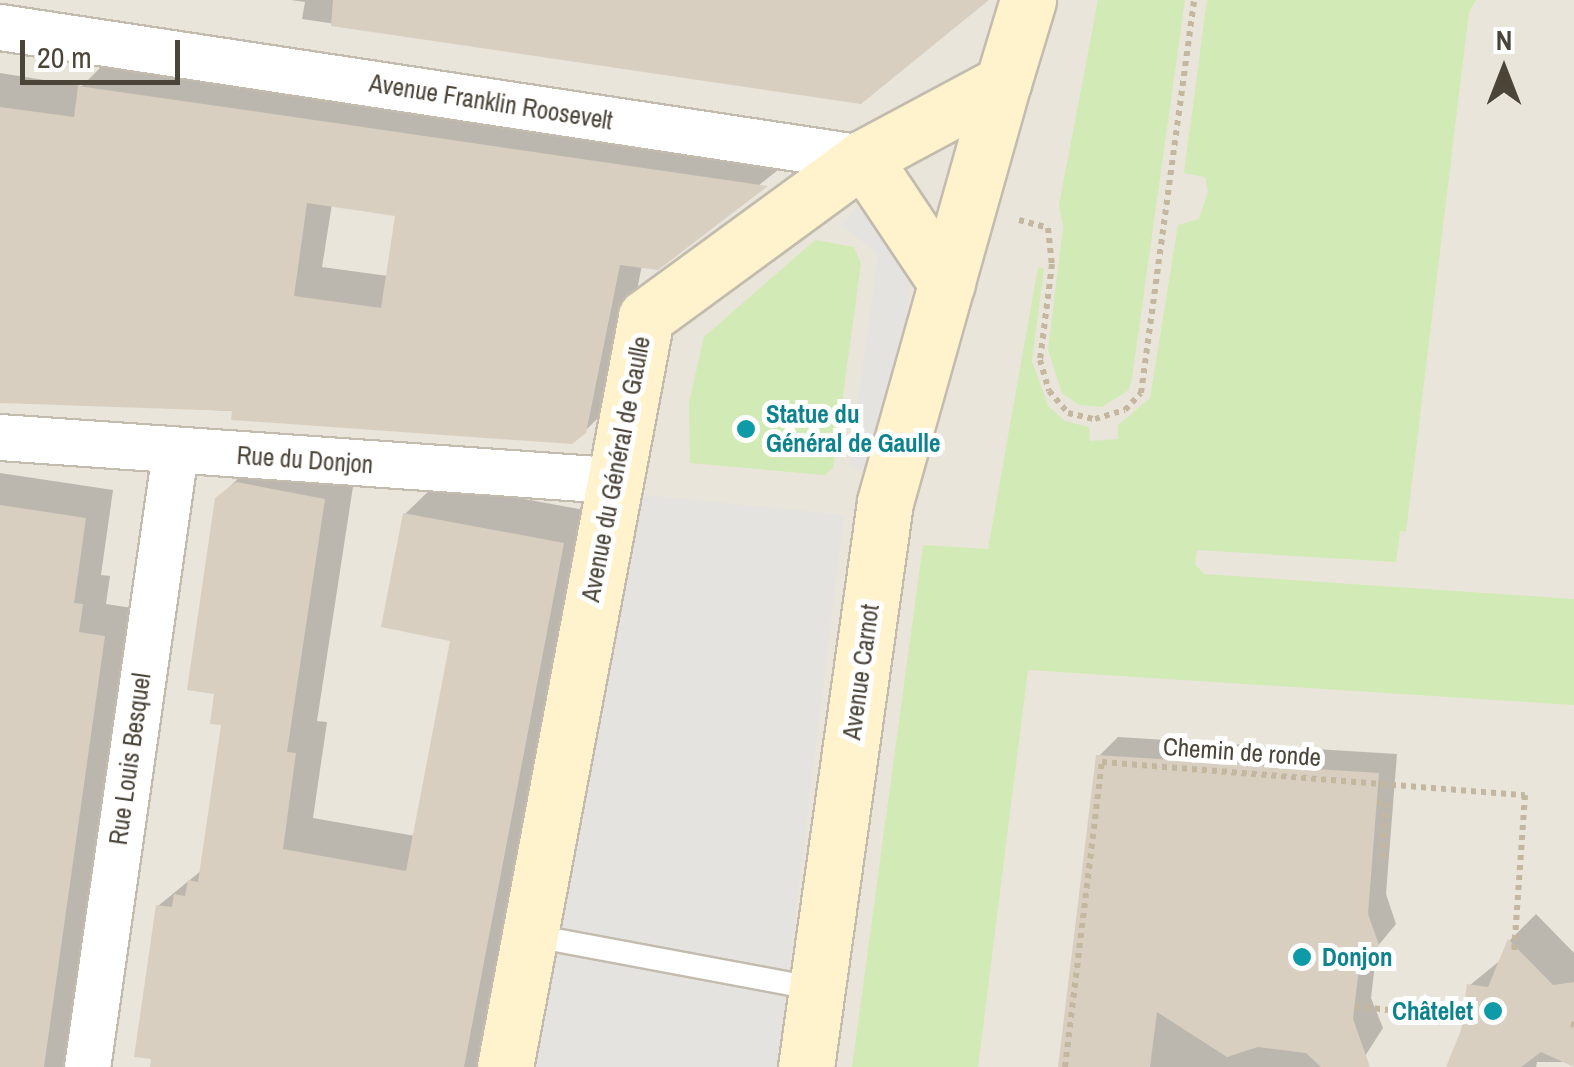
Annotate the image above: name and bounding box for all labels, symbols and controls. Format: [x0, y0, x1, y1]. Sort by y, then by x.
scale bar [25, 20, 185, 82]
north arrow [1454, 20, 1554, 120]
text: N [1496, 21, 1512, 59]
text: 20 m [37, 37, 92, 77]
street label: Avenue Franklin Roosevelt [367, 68, 615, 136]
street label: Avenue du Général de Gaulle [576, 334, 656, 604]
place label: Statue du Général de Gaulle [766, 400, 940, 459]
marker: Statue du Général de Gaulle [735, 418, 757, 440]
street label: Rue du Donjon [236, 440, 374, 480]
street label: Avenue Carnot [837, 602, 885, 742]
street label: Rue Louis Besquel [103, 671, 157, 847]
street label: Chemin de ronde [1162, 732, 1322, 772]
place label: Donjon [1322, 942, 1393, 972]
marker: Donjon [1291, 946, 1313, 968]
place label: Châtelet [1392, 996, 1473, 1026]
marker: Châtelet [1482, 1000, 1504, 1022]

